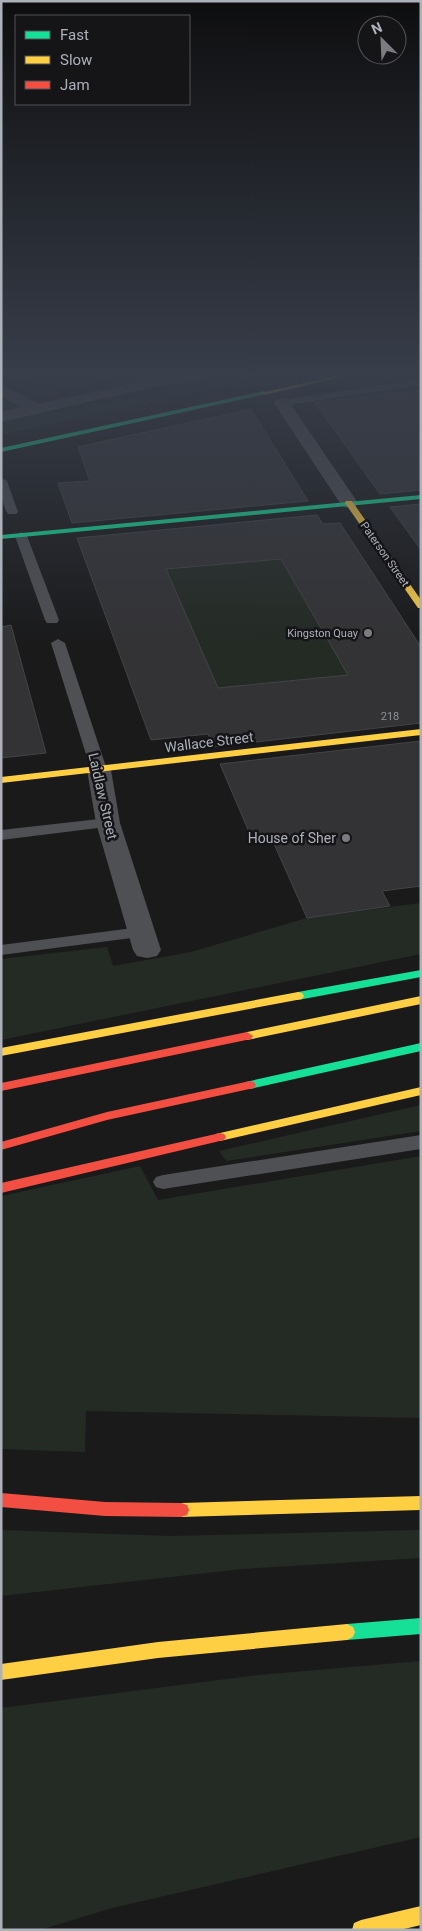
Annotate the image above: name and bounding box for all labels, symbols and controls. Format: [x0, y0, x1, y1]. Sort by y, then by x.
legend [15, 15, 190, 105]
north arrow [357, 15, 407, 65]
text: N [369, 19, 384, 37]
text: Fast [60, 26, 89, 44]
text: Slow [60, 51, 92, 69]
text: Jam [60, 76, 90, 94]
street label: Paterson Street [358, 520, 412, 589]
place label: Kingston Quay [287, 627, 359, 640]
marker: Kingston Quay [362, 627, 374, 639]
house number: 218 [381, 710, 399, 723]
street label: Wallace Street [164, 729, 255, 755]
street label: Laidlaw Street [85, 751, 121, 841]
place label: House of Sher [248, 830, 336, 846]
marker: House of Sher [340, 832, 352, 844]

